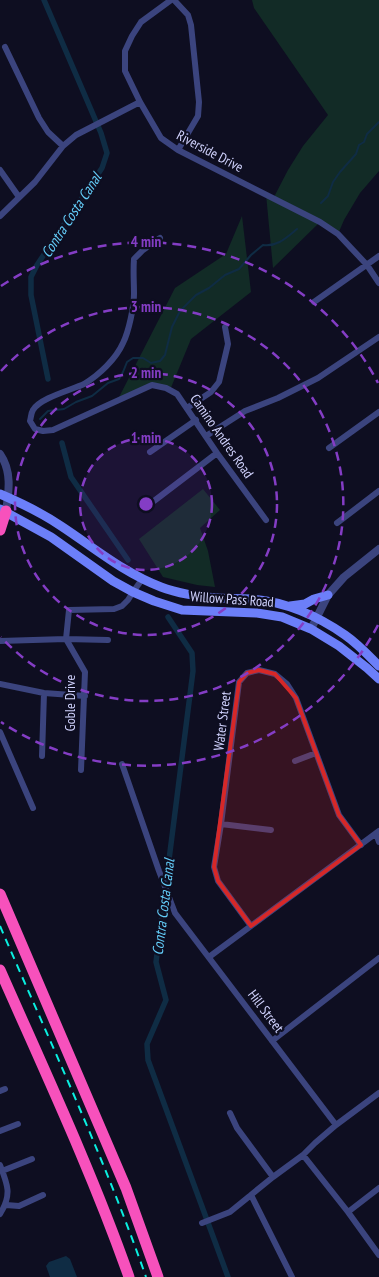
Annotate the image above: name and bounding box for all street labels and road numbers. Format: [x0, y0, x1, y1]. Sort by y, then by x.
street label: Riverside Drive [174, 126, 247, 176]
street label: Camino Andres Road [186, 390, 258, 482]
street label: Willow Pass Road [190, 587, 274, 611]
street label: Goble Drive [61, 675, 79, 731]
street label: Water Street [209, 690, 235, 752]
street label: Hill Street [244, 986, 288, 1036]

